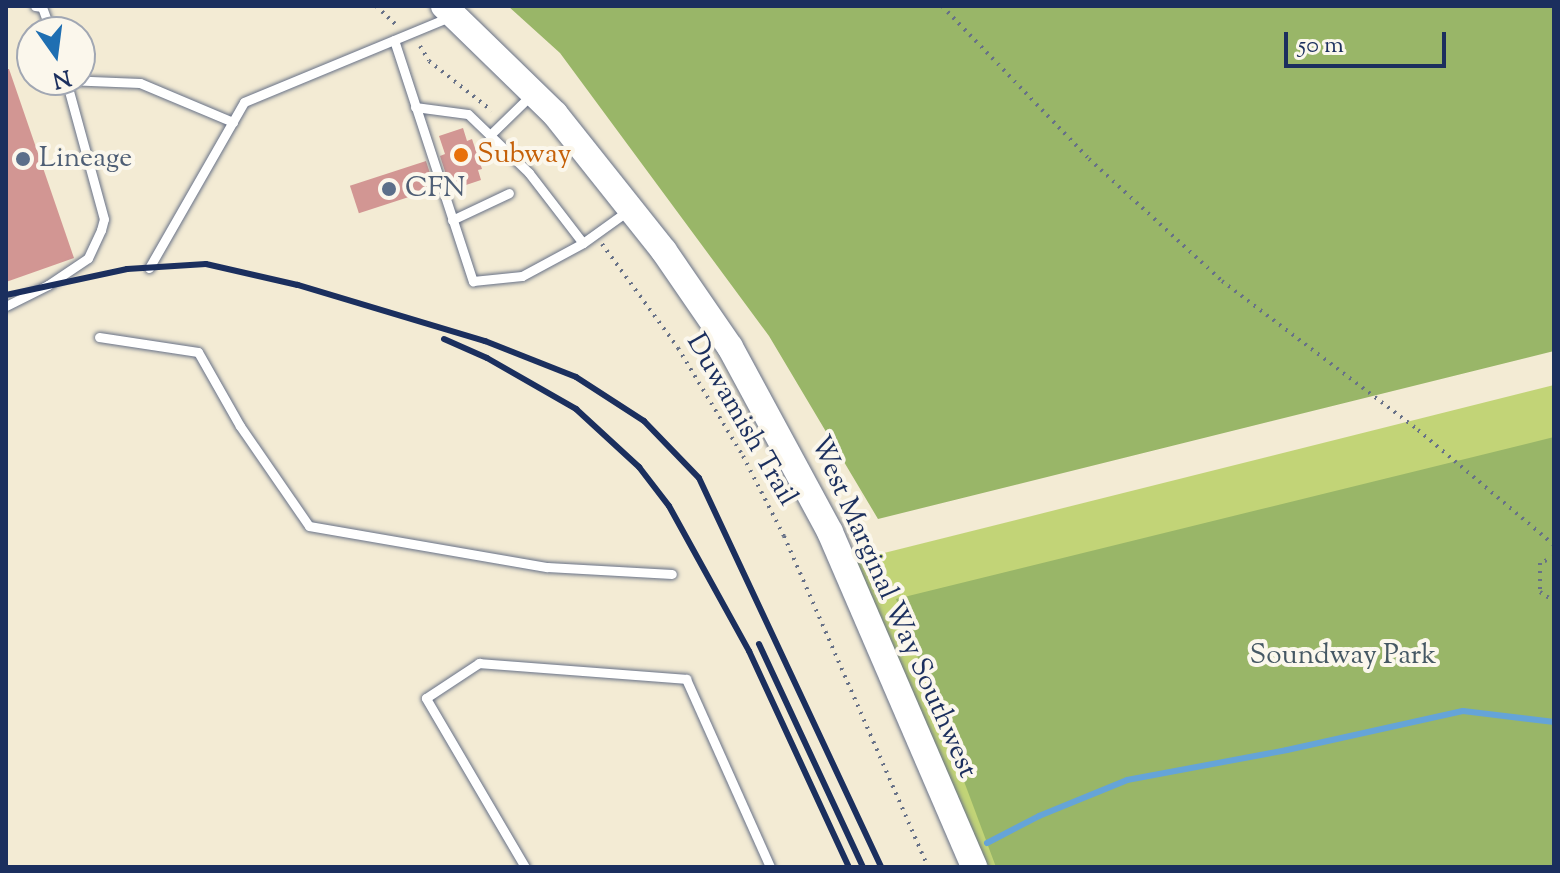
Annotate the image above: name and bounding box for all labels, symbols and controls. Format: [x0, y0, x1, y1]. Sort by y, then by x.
north arrow [16, 16, 96, 96]
scale bar [1288, 16, 1450, 66]
text: 50 m [1298, 29, 1344, 63]
text: N [49, 60, 74, 95]
place label: Subway [477, 138, 571, 172]
place label: Lineage [39, 142, 132, 176]
marker: Subway [452, 146, 470, 164]
marker: Lineage [14, 150, 32, 168]
place label: CFN [405, 172, 465, 206]
marker: CFN [380, 180, 398, 198]
street label: Duwamish Trail [678, 328, 804, 512]
street label: West Marginal Way Southwest [802, 431, 984, 783]
park label: Soundway Park [1250, 639, 1436, 673]

